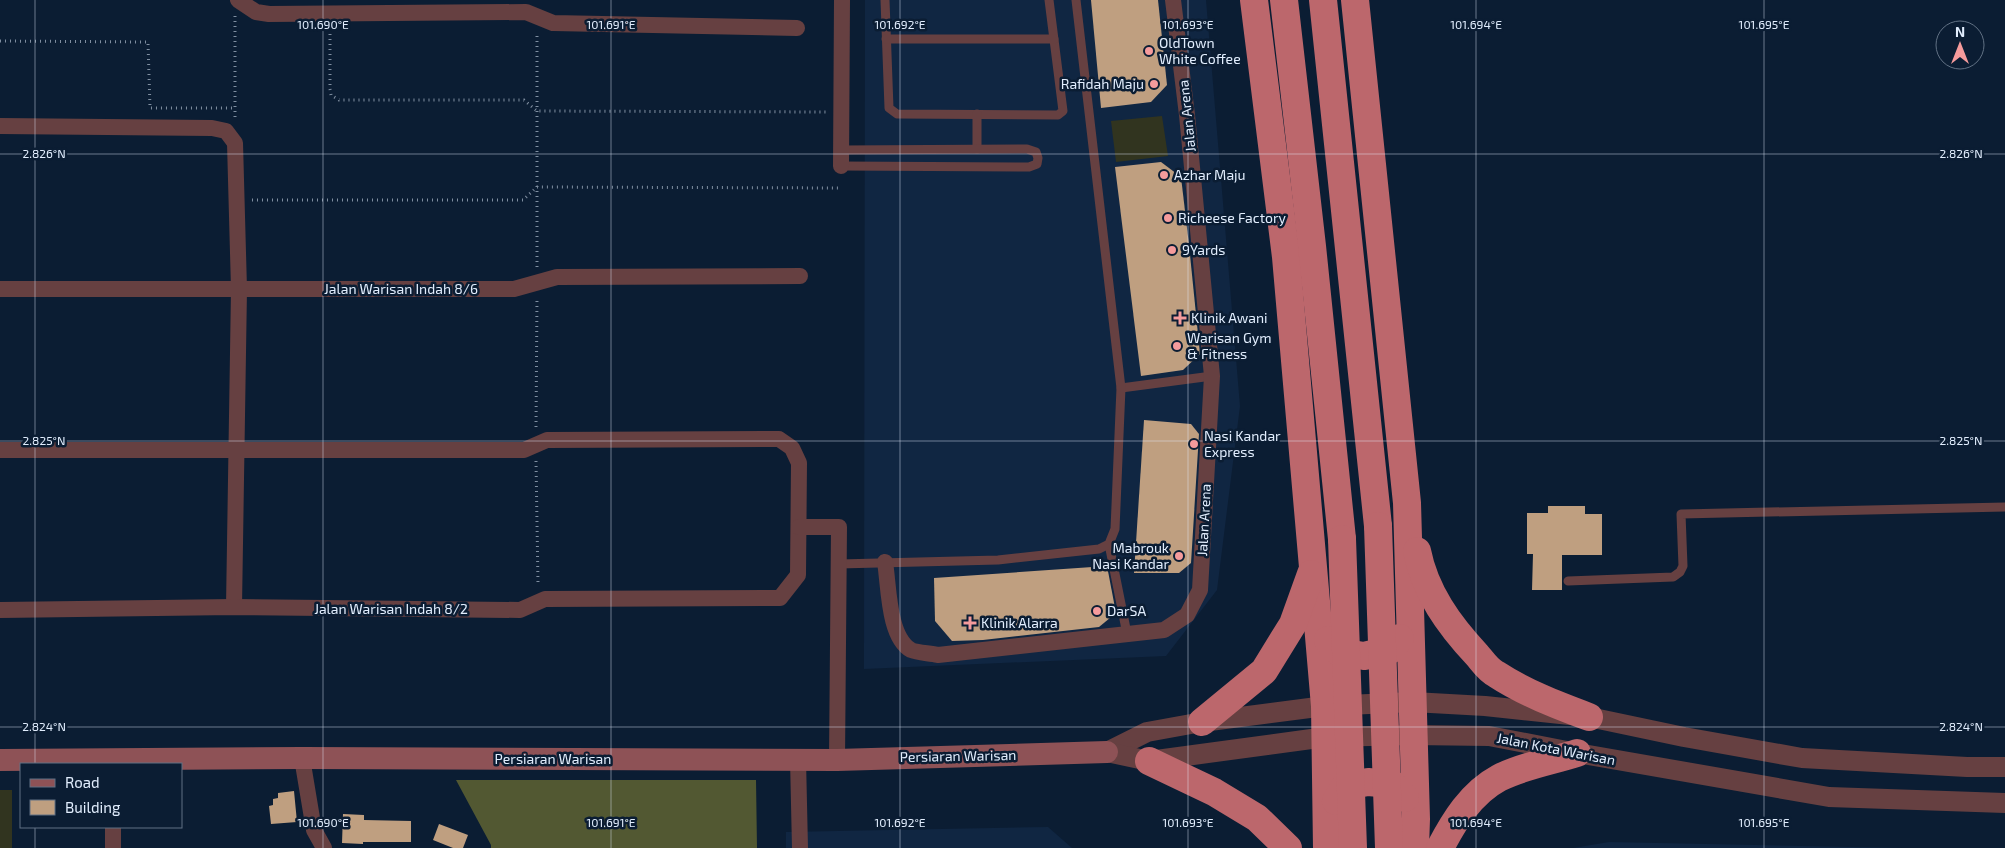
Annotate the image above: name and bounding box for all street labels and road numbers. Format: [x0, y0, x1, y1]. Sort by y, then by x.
street label: Jalan Arena [1174, 79, 1199, 153]
street label: Jalan Warisan Indah 8/6 [324, 280, 478, 297]
street label: Jalan Arena [1193, 483, 1214, 557]
street label: Jalan Warisan Indah 8/2 [314, 600, 468, 617]
street label: Jalan Kota Warisan [1495, 729, 1617, 768]
street label: Persiaran Warisan [899, 746, 1017, 765]
street label: Persiaran Warisan [495, 750, 611, 767]

